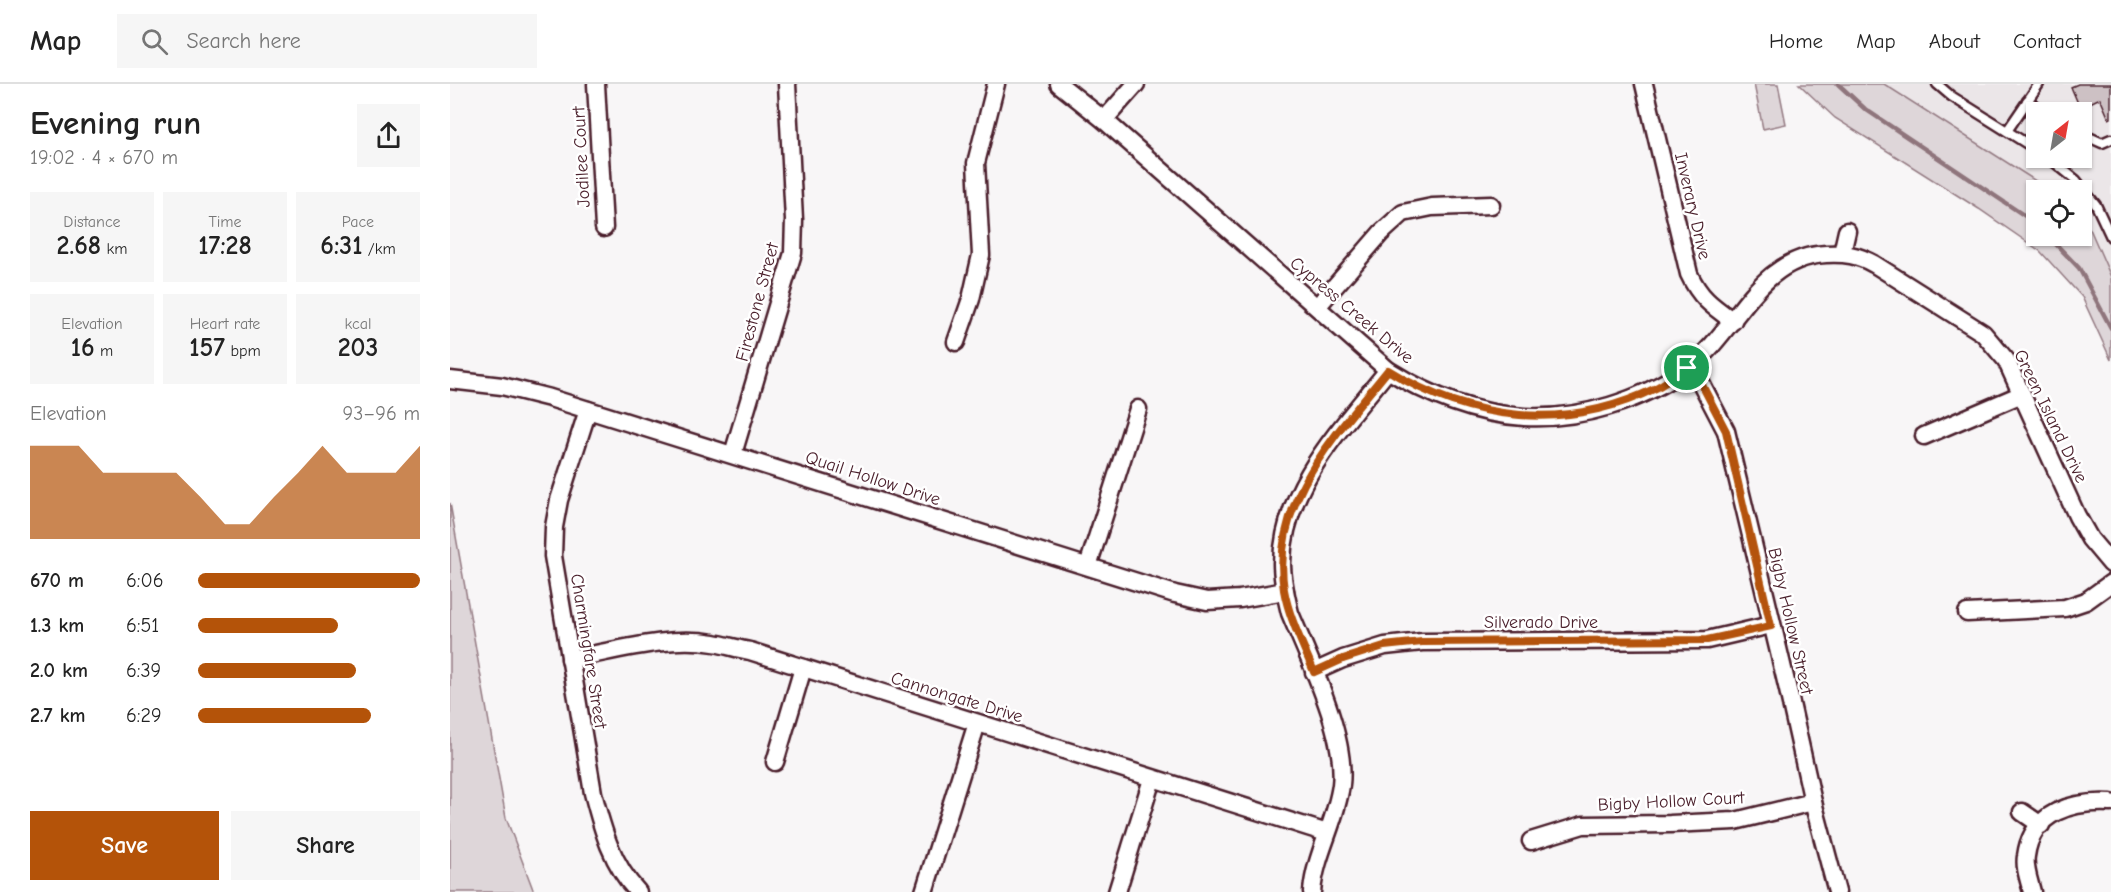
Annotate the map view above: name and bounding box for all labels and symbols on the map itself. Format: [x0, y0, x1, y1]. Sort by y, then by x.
north arrow [2026, 102, 2092, 168]
street label: Jodilee Court [568, 105, 595, 208]
street label: Inverary Drive [1670, 151, 1715, 262]
street label: Firestone Street [732, 240, 784, 364]
street label: Cypress Creek Drive [1286, 253, 1418, 368]
pin [1661, 342, 1712, 393]
street label: Green Island Drive [2009, 346, 2092, 486]
street label: Quail Hollow Drive [803, 447, 943, 510]
street label: Bigby Hollow Street [1763, 546, 1818, 697]
street label: Charmingfare Street [566, 572, 611, 731]
street label: Silverado Drive [1484, 612, 1598, 633]
street label: Cannongate Drive [888, 667, 1025, 728]
street label: Bigby Hollow Court [1597, 787, 1746, 816]

